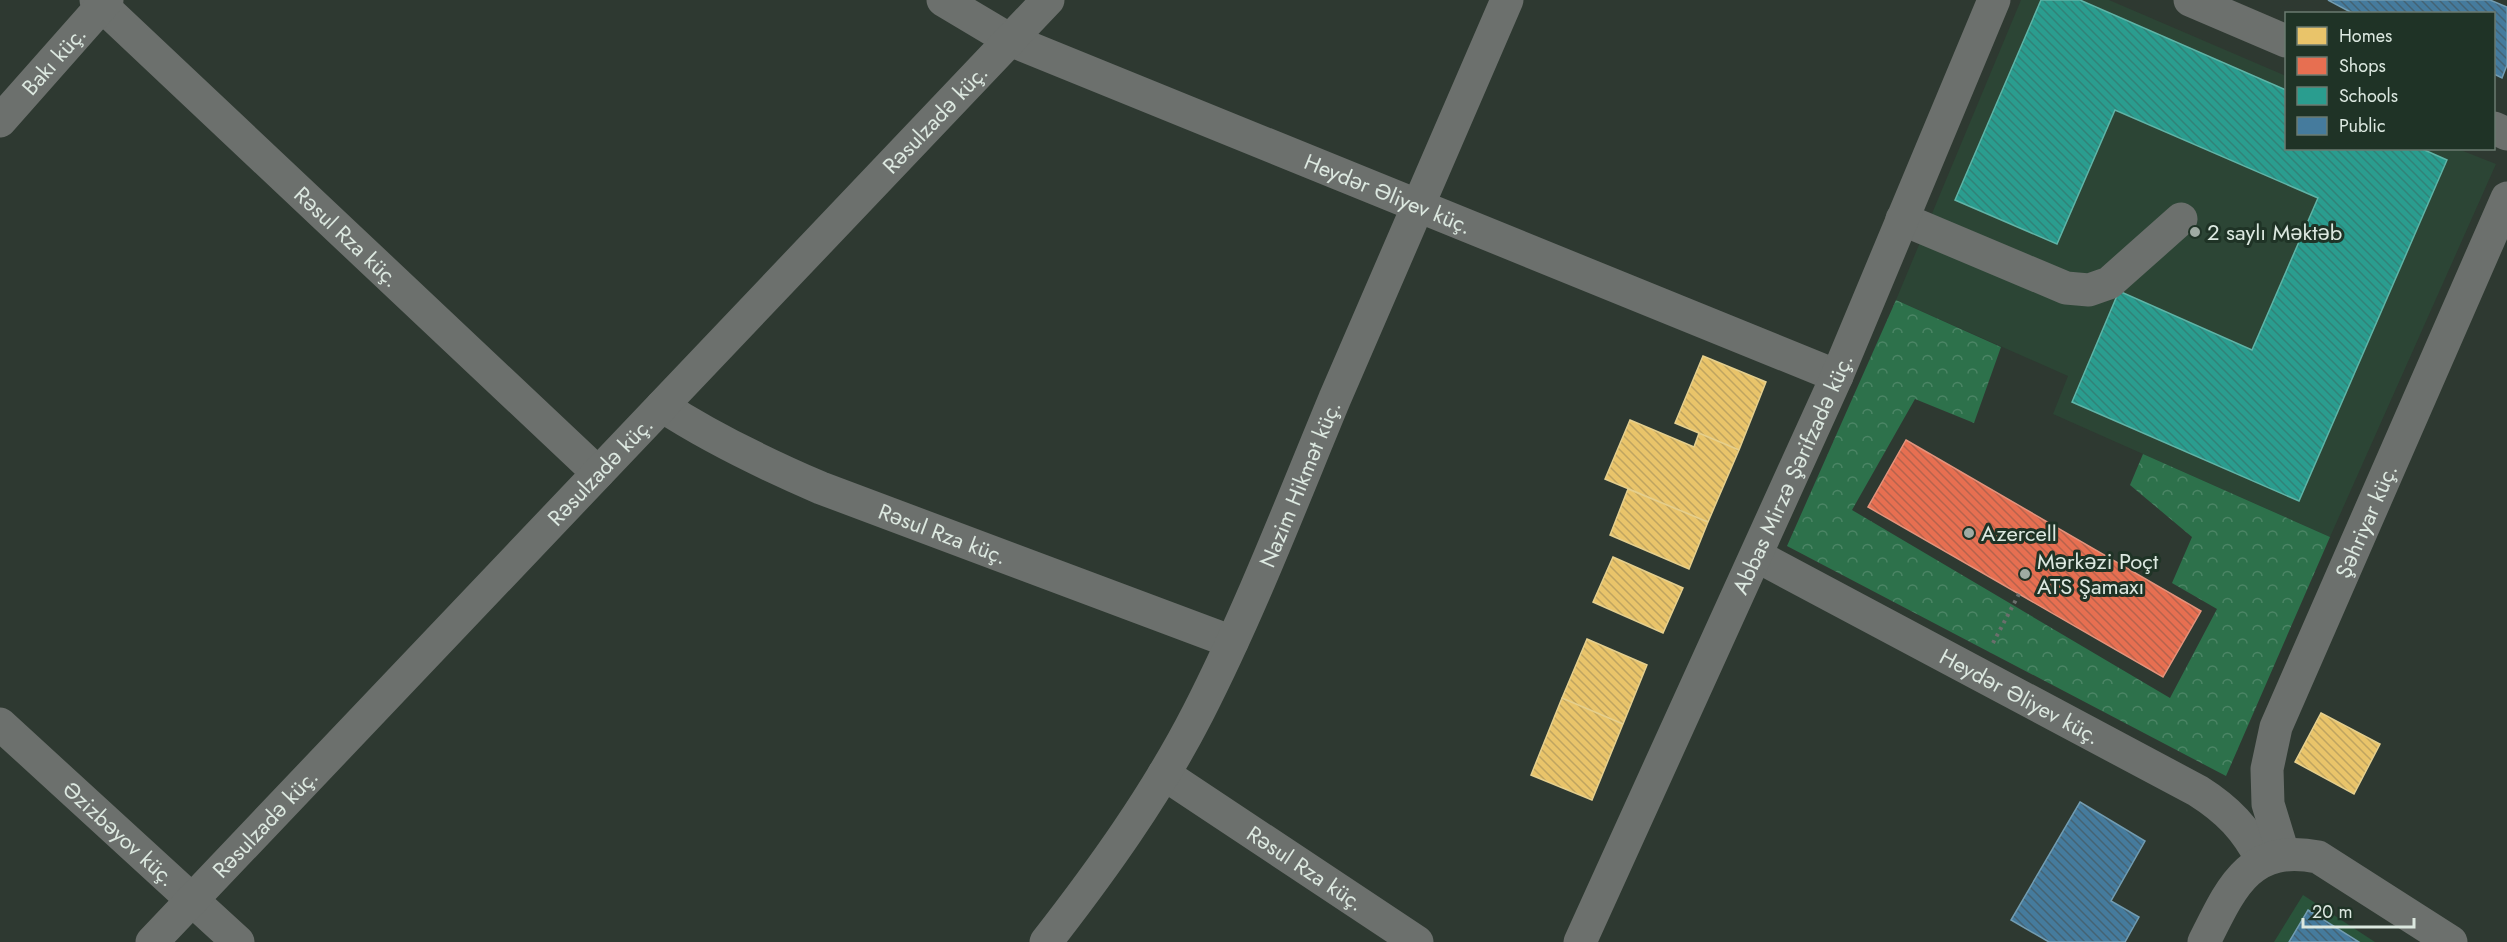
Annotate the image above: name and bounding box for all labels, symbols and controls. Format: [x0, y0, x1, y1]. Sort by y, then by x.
legend [2285, 12, 2495, 150]
street label: Bakı küç. [14, 19, 93, 102]
text: Homes [2339, 23, 2392, 49]
text: Shops [2339, 53, 2386, 79]
street label: Rəsulzadə küç. [875, 57, 995, 181]
text: Schools [2339, 83, 2398, 109]
text: Public [2339, 113, 2386, 139]
street label: Heydər Əliyev küç. [1300, 145, 1476, 242]
street label: Rəsul Rza küç. [287, 179, 407, 294]
place label: 2 saylı Məktəb [2207, 216, 2342, 248]
marker: 2 saylı Məktəb [2188, 225, 2202, 239]
street label: Abbas Mirzə Şərifzadə küç. [1724, 349, 1861, 599]
street label: Nazim Hikmət küç. [1251, 395, 1348, 572]
street label: Rəsulzadə küç. [540, 409, 660, 533]
street label: Şəhriyar küç. [2327, 459, 2405, 583]
street label: Rəsul Rza küç. [874, 495, 1011, 572]
place label: Azercell [1981, 517, 2057, 549]
marker: Azercell [1962, 526, 1976, 540]
place label: Mərkəzi Poçt ATS Şamaxı [2037, 545, 2159, 602]
marker: Mərkəzi Poçt ATS Şamaxı [2018, 567, 2032, 581]
street label: Heydər Əliyev küç. [1934, 640, 2106, 752]
street label: Rəsulzadə küç. [205, 761, 325, 885]
street label: Əzizbəyov küç. [56, 773, 183, 894]
street label: Rəsul Rza küç. [1241, 817, 1371, 919]
scale bar [2303, 891, 2414, 929]
text: 20 m [2312, 899, 2352, 925]

